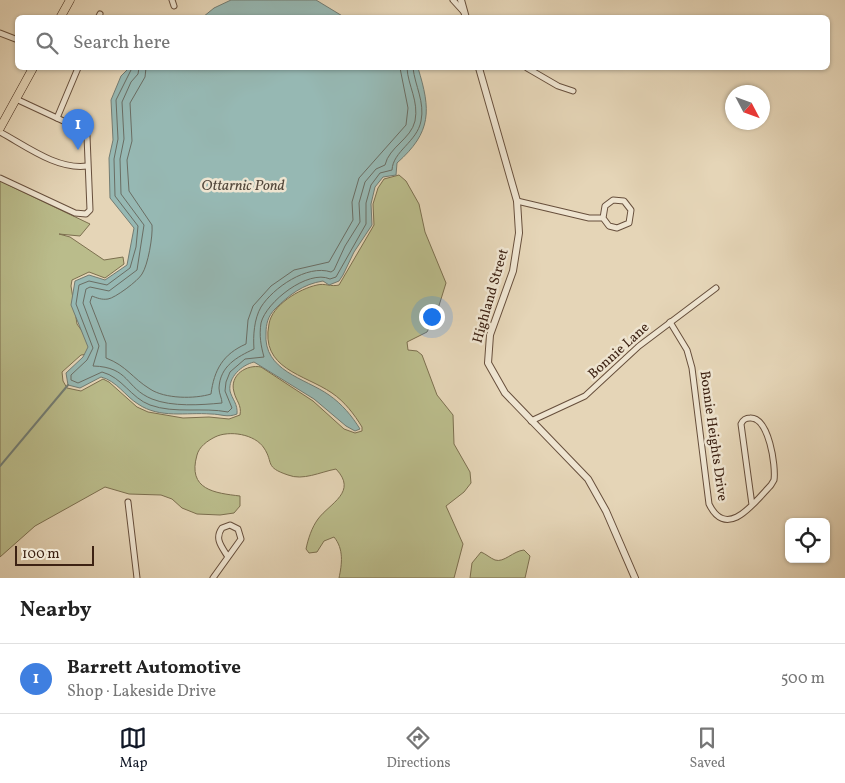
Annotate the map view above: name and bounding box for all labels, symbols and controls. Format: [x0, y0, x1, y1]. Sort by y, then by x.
search box [15, 15, 830, 70]
icon: search [33, 29, 61, 57]
text: Search here [73, 30, 170, 56]
north arrow [725, 85, 770, 130]
pin: 1 [62, 109, 94, 150]
water label: Ottarnic Pond [201, 176, 285, 197]
street label: Highland Street [468, 247, 514, 345]
your location [419, 304, 445, 330]
street label: Bonnie Lane [584, 318, 654, 384]
street label: Bonnie Heights Drive [694, 370, 732, 503]
map controls [785, 518, 830, 563]
button: locate [785, 518, 830, 563]
scale bar [15, 543, 94, 566]
text: 100 m [22, 545, 60, 564]
text: Nearby [20, 596, 91, 625]
text: Barrett Automotive [67, 655, 241, 681]
text: 1 [33, 668, 39, 690]
text: 500 m [781, 668, 825, 690]
text: Shop · Lakeside Drive [67, 681, 216, 703]
tab: Map [119, 724, 147, 773]
tab: Directions [386, 724, 451, 773]
tab: Saved [689, 724, 726, 773]

